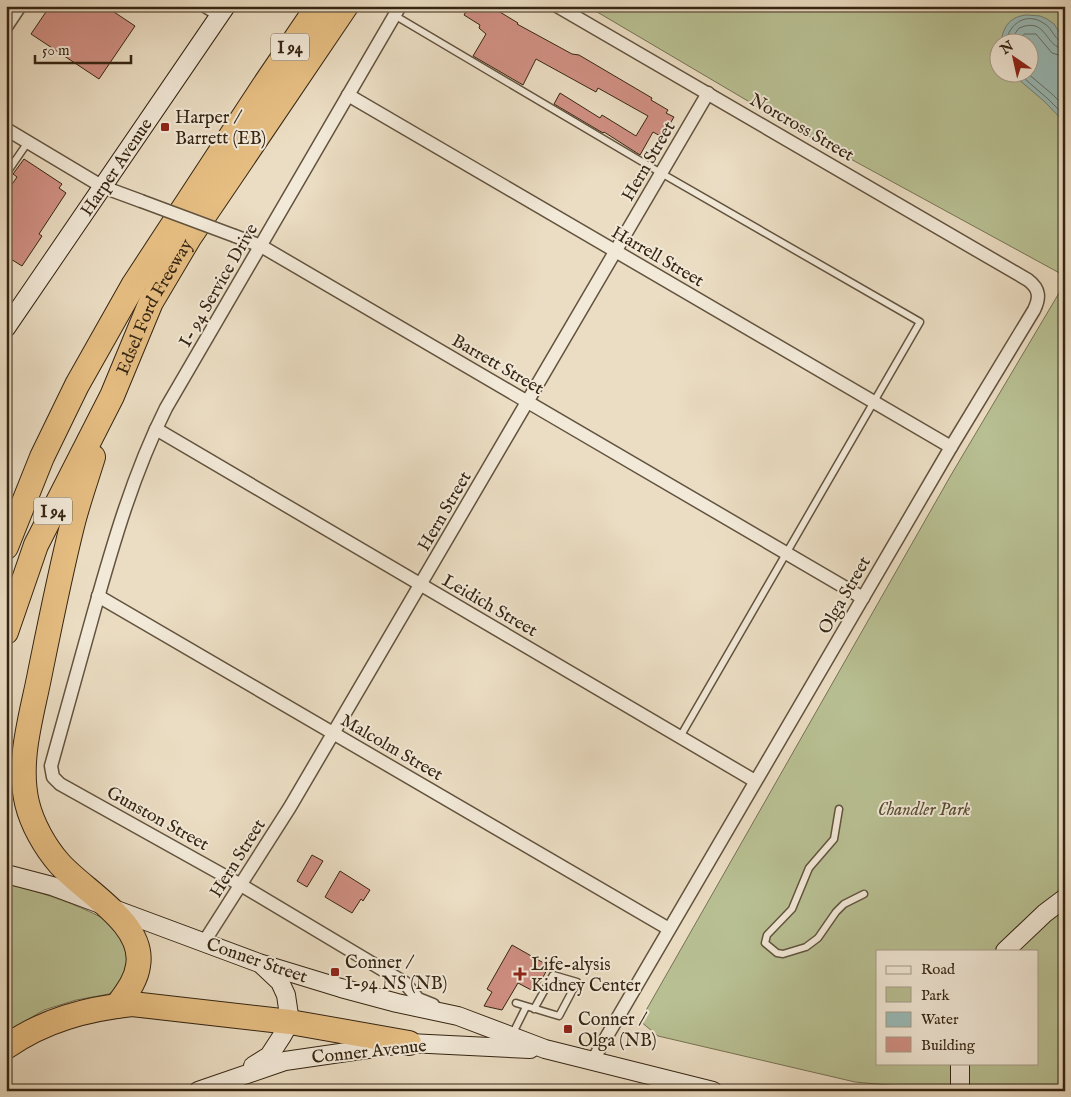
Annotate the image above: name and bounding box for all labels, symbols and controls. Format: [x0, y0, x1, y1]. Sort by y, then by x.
scale bar [35, 32, 131, 64]
north arrow [988, 32, 1038, 82]
road number: I 94 [271, 34, 309, 61]
text: N [996, 37, 1017, 59]
text: 50 m [42, 41, 70, 60]
street label: Norcross Street [745, 89, 858, 167]
place label: Harper / Barrett (EB) [175, 107, 266, 151]
street label: Harper Avenue [76, 114, 158, 221]
street label: Hern Street [617, 118, 681, 206]
marker: Harper / Barrett (EB) [159, 121, 171, 133]
street label: I- 94 Service Drive [175, 220, 264, 352]
street label: Harrell Street [607, 222, 708, 293]
street label: Edsel Ford Freeway [112, 235, 199, 379]
street label: Barrett Street [447, 330, 547, 401]
street label: Hern Street [413, 468, 477, 556]
road number: I 94 [34, 498, 72, 524]
street label: Olga Street [814, 553, 877, 639]
street label: Leidich Street [437, 570, 541, 643]
street label: Malcolm Street [336, 710, 447, 787]
street label: Gunston Street [102, 782, 213, 857]
park label: Chandler Park [878, 799, 970, 822]
street label: Hern Street [205, 815, 271, 902]
street label: Conner Street [203, 933, 310, 989]
legend [876, 950, 1038, 1064]
place label: Conner / I-94 NS (NB) [345, 952, 447, 996]
place label: Life-alysis Kidney Center [531, 954, 641, 998]
text: Road [921, 960, 956, 979]
marker: Conner / I-94 NS (NB) [329, 966, 341, 978]
marker: Life-alysis Kidney Center [513, 967, 527, 981]
text: Park [921, 986, 951, 1005]
place label: Conner / Olga (NB) [578, 1009, 657, 1053]
text: Water [921, 1010, 959, 1029]
marker: Conner / Olga (NB) [562, 1023, 574, 1035]
street label: Conner Avenue [311, 1035, 428, 1070]
text: Building [921, 1036, 976, 1055]

